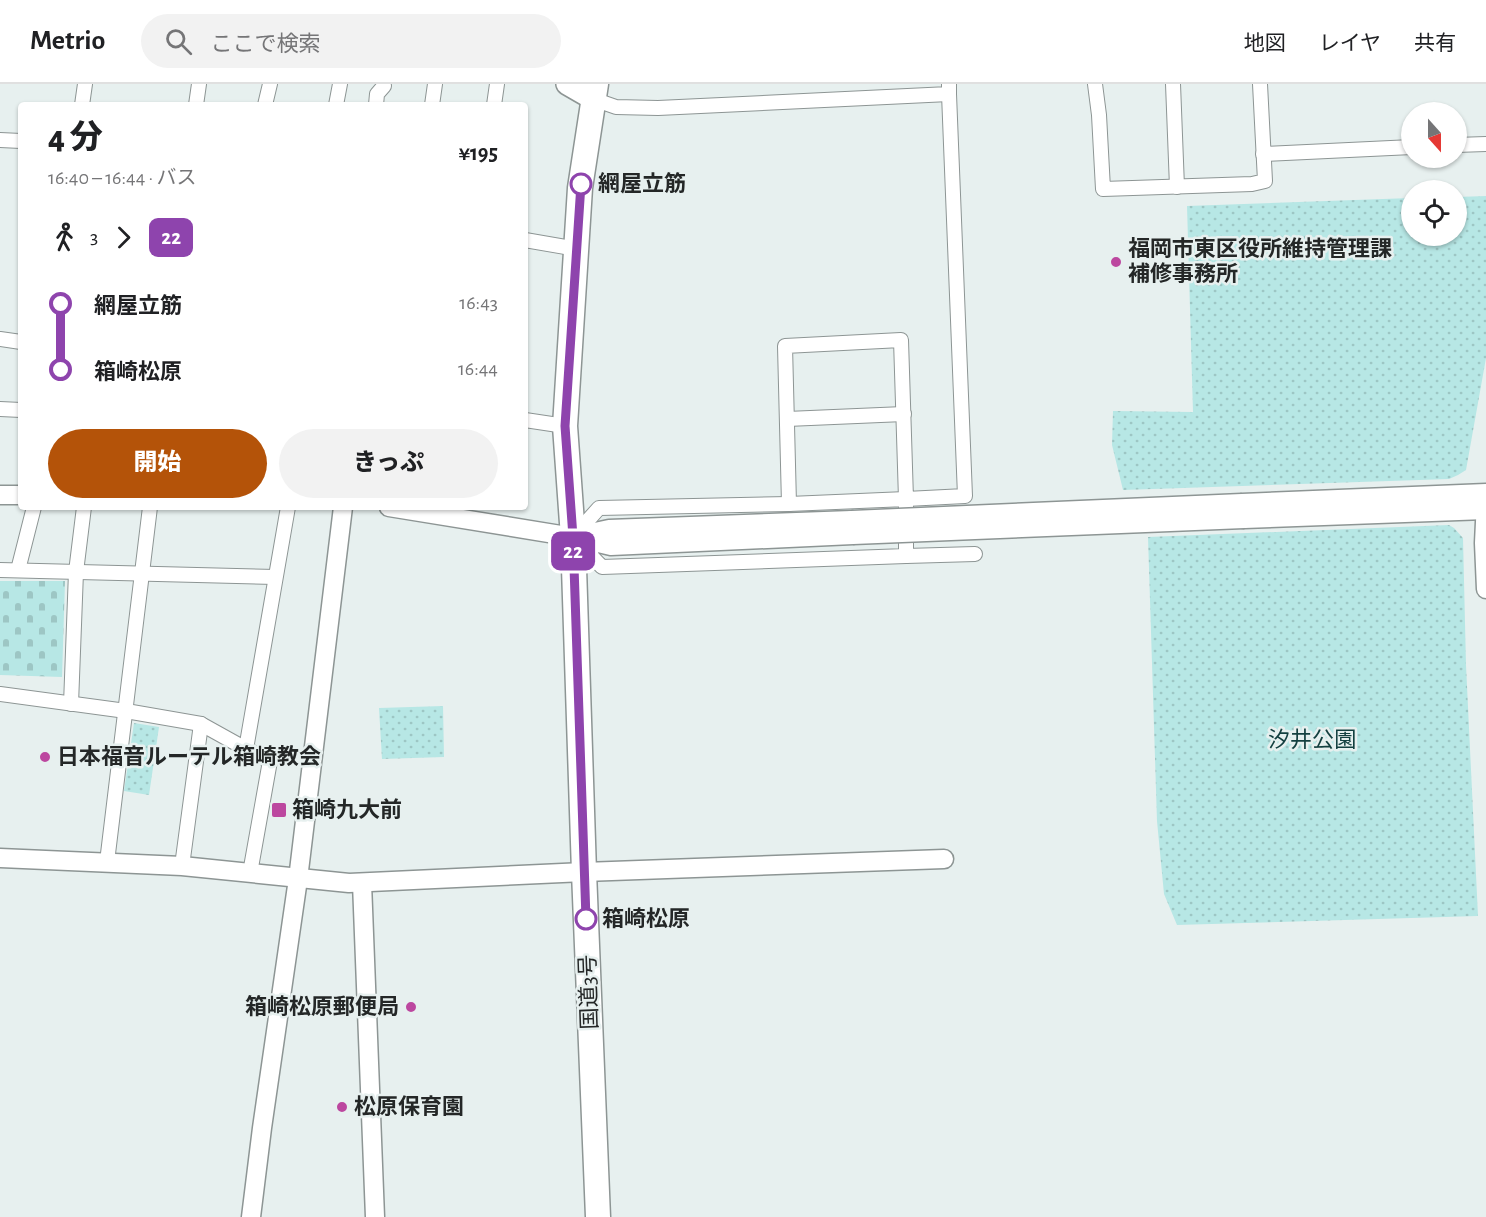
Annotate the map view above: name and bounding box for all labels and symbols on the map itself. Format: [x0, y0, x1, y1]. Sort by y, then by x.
north arrow [1401, 102, 1467, 168]
place label: 網屋立筋 [598, 171, 686, 195]
marker: 網屋立筋 [570, 173, 592, 195]
place label: 福岡市東区役所維持管理課 補修事務所 [1128, 237, 1392, 285]
marker: 福岡市東区役所維持管理課 補修事務所 [1109, 255, 1123, 269]
line badge: 22 [546, 532, 600, 570]
park label: 汐井公園 [1268, 728, 1356, 751]
place label: 日本福音ルーテル箱崎教会 [57, 744, 321, 768]
marker: 日本福音ルーテル箱崎教会 [38, 750, 52, 764]
place label: 箱崎九大前 [292, 797, 402, 821]
marker: 箱崎九大前 [270, 801, 288, 819]
place label: 箱崎松原 [602, 906, 690, 930]
marker: 箱崎松原 [575, 908, 597, 930]
street label: 国道3号 [576, 954, 601, 1030]
place label: 箱崎松原郵便局 [245, 994, 399, 1018]
marker: 箱崎松原郵便局 [404, 1000, 418, 1014]
place label: 松原保育園 [354, 1095, 464, 1118]
marker: 松原保育園 [335, 1100, 349, 1114]

